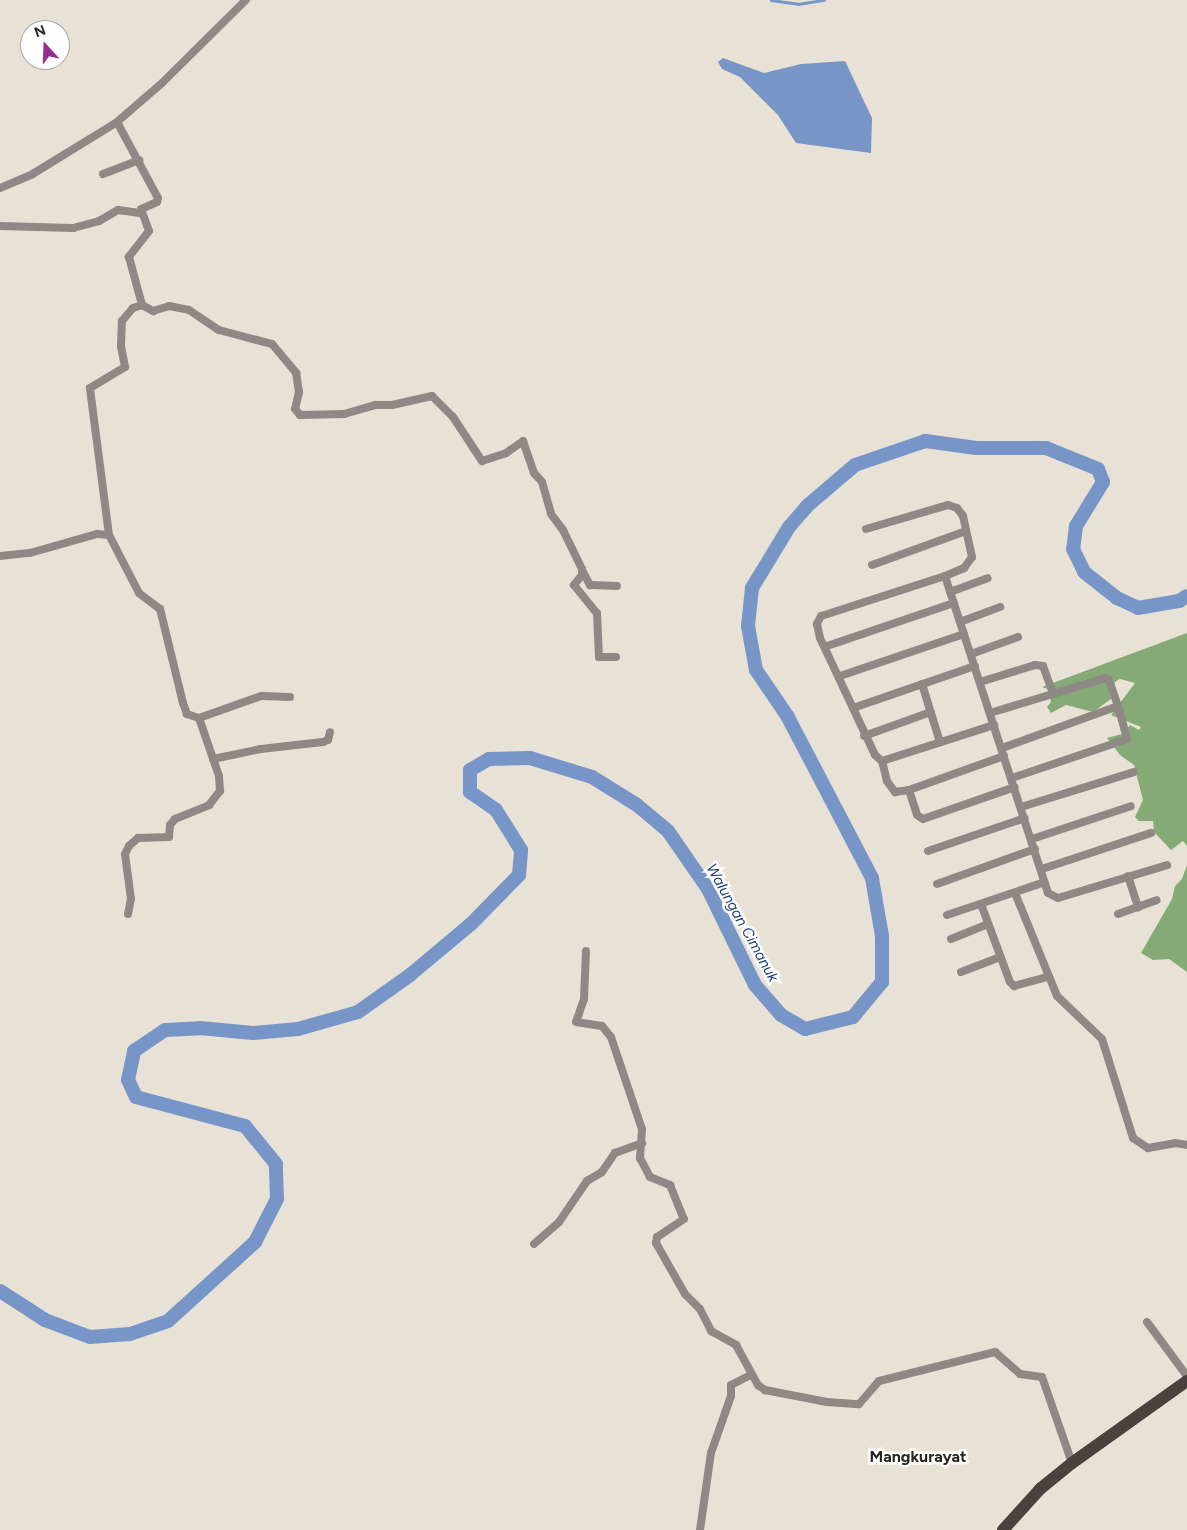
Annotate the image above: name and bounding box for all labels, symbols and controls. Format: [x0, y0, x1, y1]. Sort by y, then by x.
north arrow [20, 20, 70, 70]
text: N [32, 22, 48, 41]
water label: Walungan Cimanuk [702, 861, 782, 985]
district label: Mangkurayat [870, 1447, 966, 1467]

